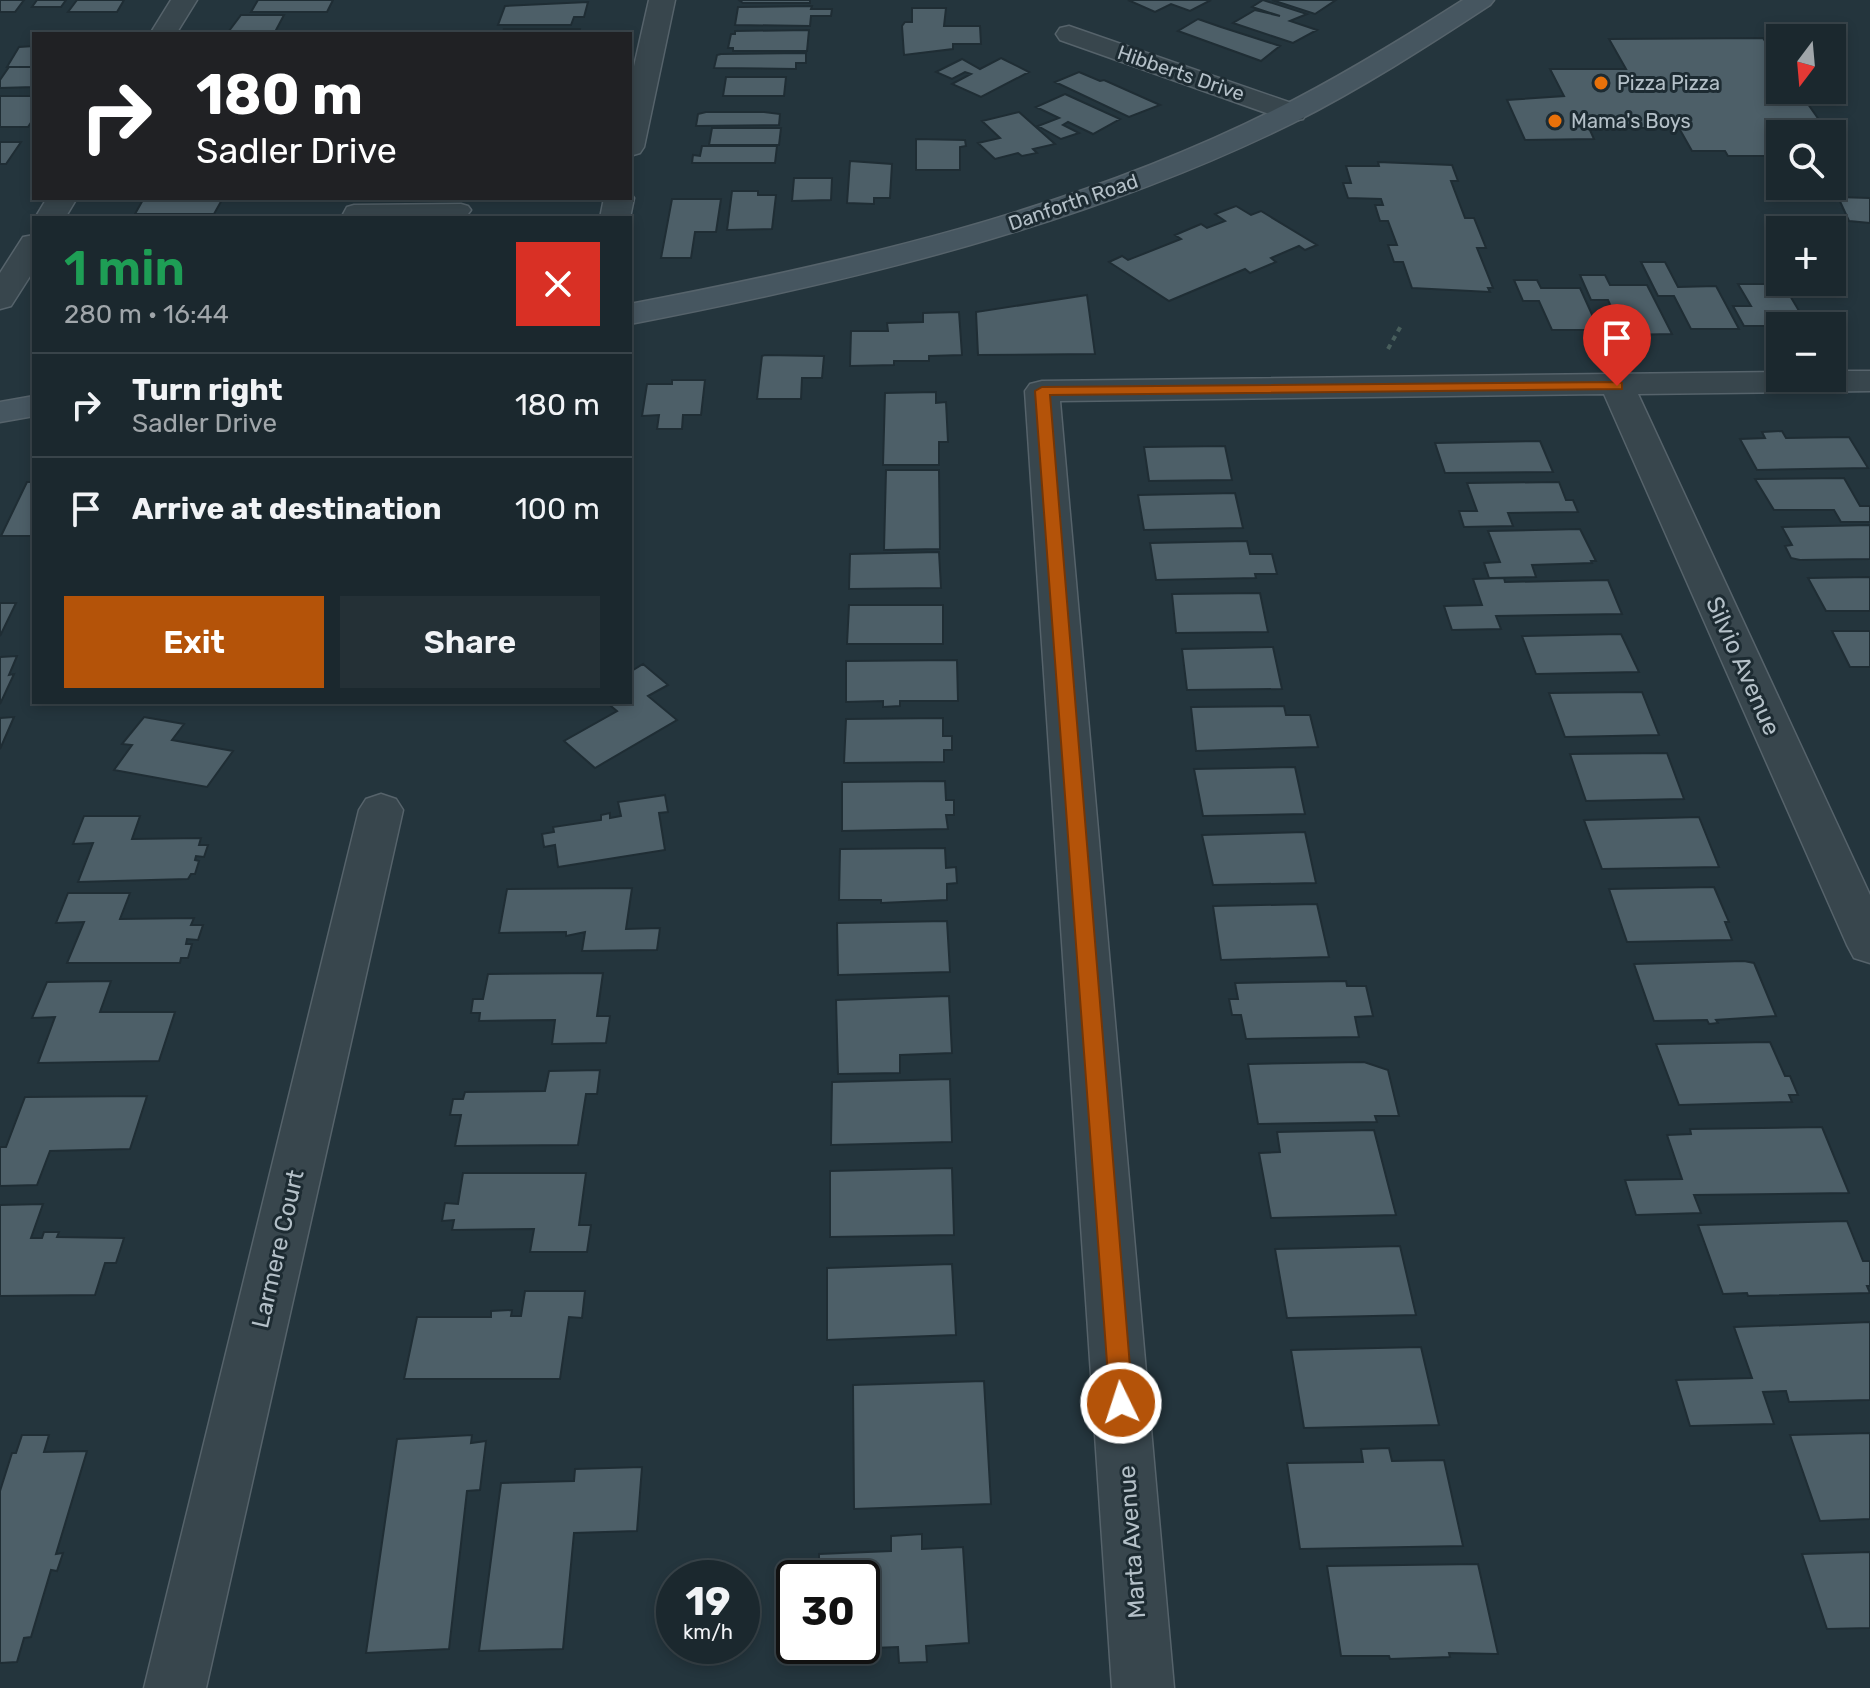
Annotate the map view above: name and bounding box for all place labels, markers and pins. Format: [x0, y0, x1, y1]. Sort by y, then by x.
place label: Pizza Pizza [1617, 71, 1720, 95]
marker: Pizza Pizza [1592, 74, 1610, 92]
place label: Mama's Boys [1571, 109, 1691, 133]
marker: Mama's Boys [1546, 112, 1564, 130]
pin [1583, 304, 1651, 386]

